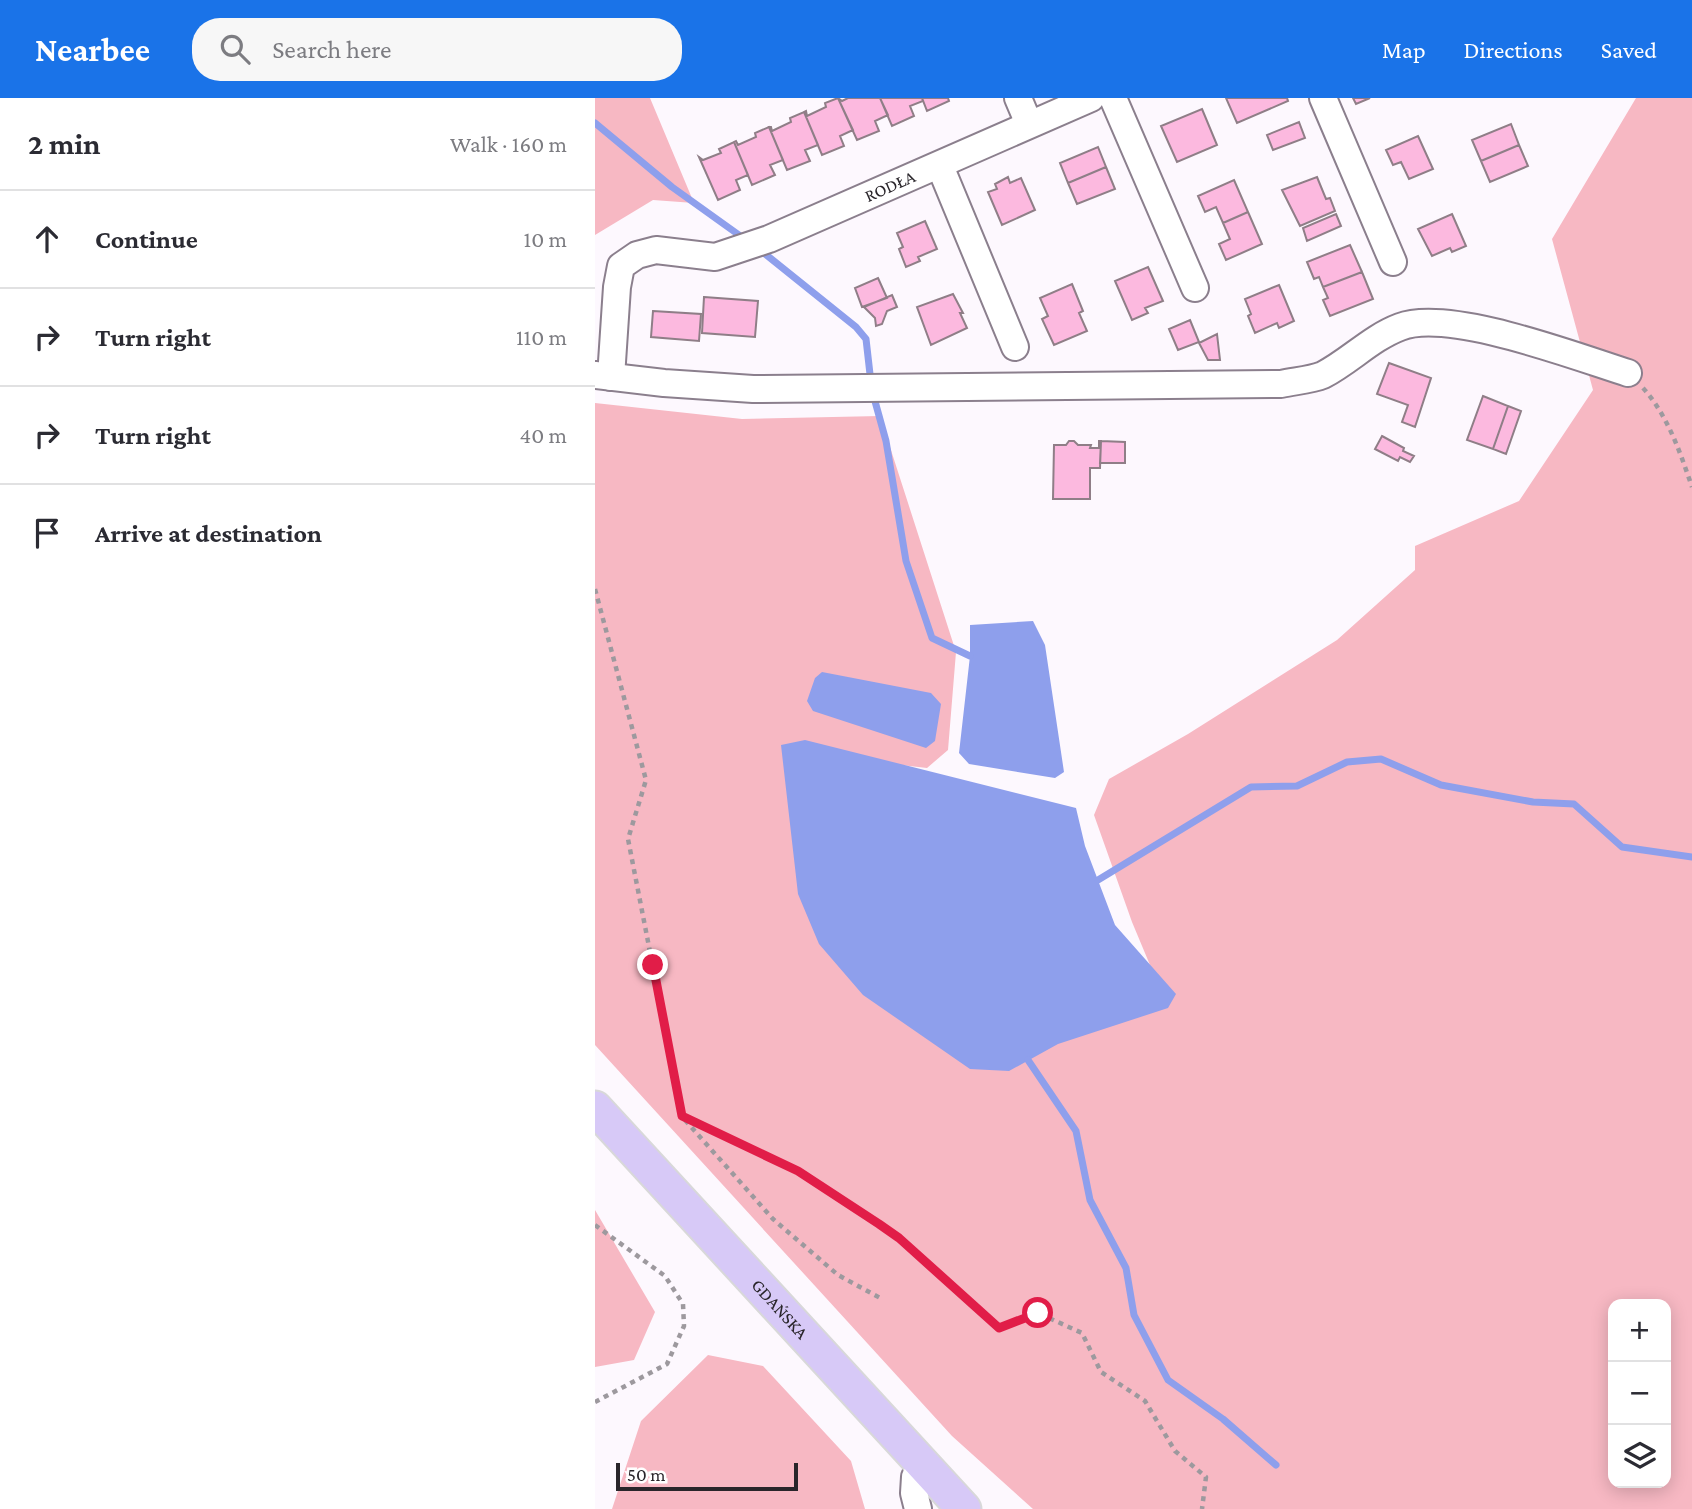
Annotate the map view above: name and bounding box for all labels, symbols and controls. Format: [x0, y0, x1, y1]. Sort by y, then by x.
search box [192, 18, 682, 81]
icon: search [216, 30, 254, 68]
text: Nearbee [35, 31, 150, 68]
text: Search here [272, 35, 391, 64]
text: Map [1382, 36, 1426, 63]
text: Directions [1464, 36, 1563, 63]
text: Saved [1601, 36, 1657, 63]
text: 2 min [28, 127, 100, 160]
text: Walk · 160 m [450, 131, 567, 157]
street label: RODŁA [862, 166, 919, 206]
icon: ahead [28, 220, 66, 258]
text: Continue [95, 225, 198, 254]
text: 10 m [524, 226, 567, 252]
icon: right [28, 318, 66, 356]
text: Turn right [95, 323, 211, 352]
text: 110 m [516, 324, 567, 350]
icon: right [28, 416, 66, 454]
text: Turn right [95, 421, 211, 450]
text: 40 m [519, 422, 567, 448]
icon: arrive [28, 514, 66, 552]
text: Arrive at destination [95, 519, 322, 548]
route end [637, 949, 668, 980]
street label: GDAŃSKA [747, 1275, 813, 1343]
route start [1022, 1297, 1053, 1328]
map controls [1608, 1299, 1671, 1488]
button: + [1608, 1299, 1671, 1362]
button: − [1608, 1362, 1671, 1425]
button: layers [1608, 1425, 1671, 1488]
scale bar [616, 1460, 798, 1492]
text: 50 m [627, 1464, 666, 1485]

